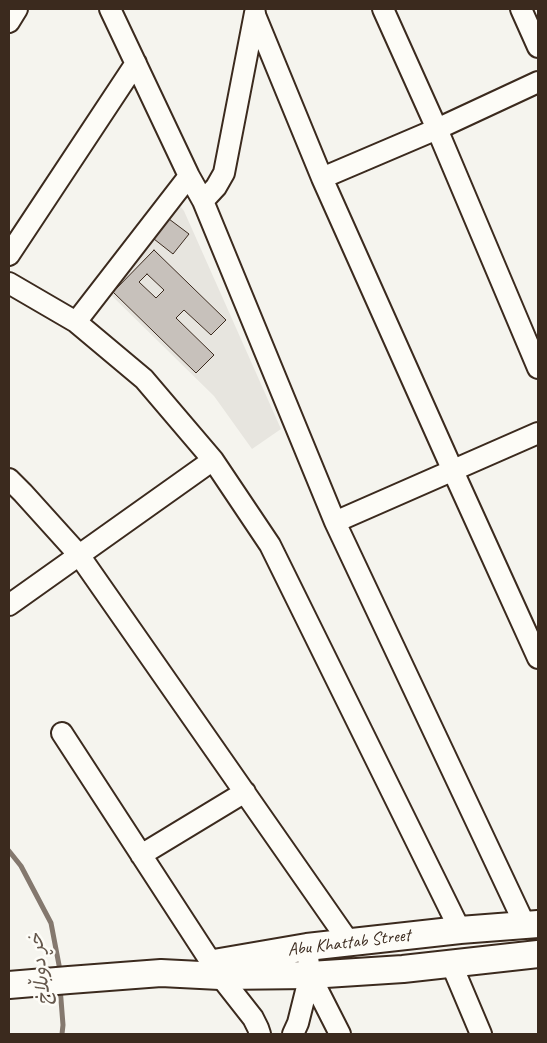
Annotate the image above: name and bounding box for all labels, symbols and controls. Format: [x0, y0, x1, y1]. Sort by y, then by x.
street label: Abu Khattab Street [286, 925, 412, 961]
water label: خڕ دوبڵاخ [25, 931, 57, 1007]

